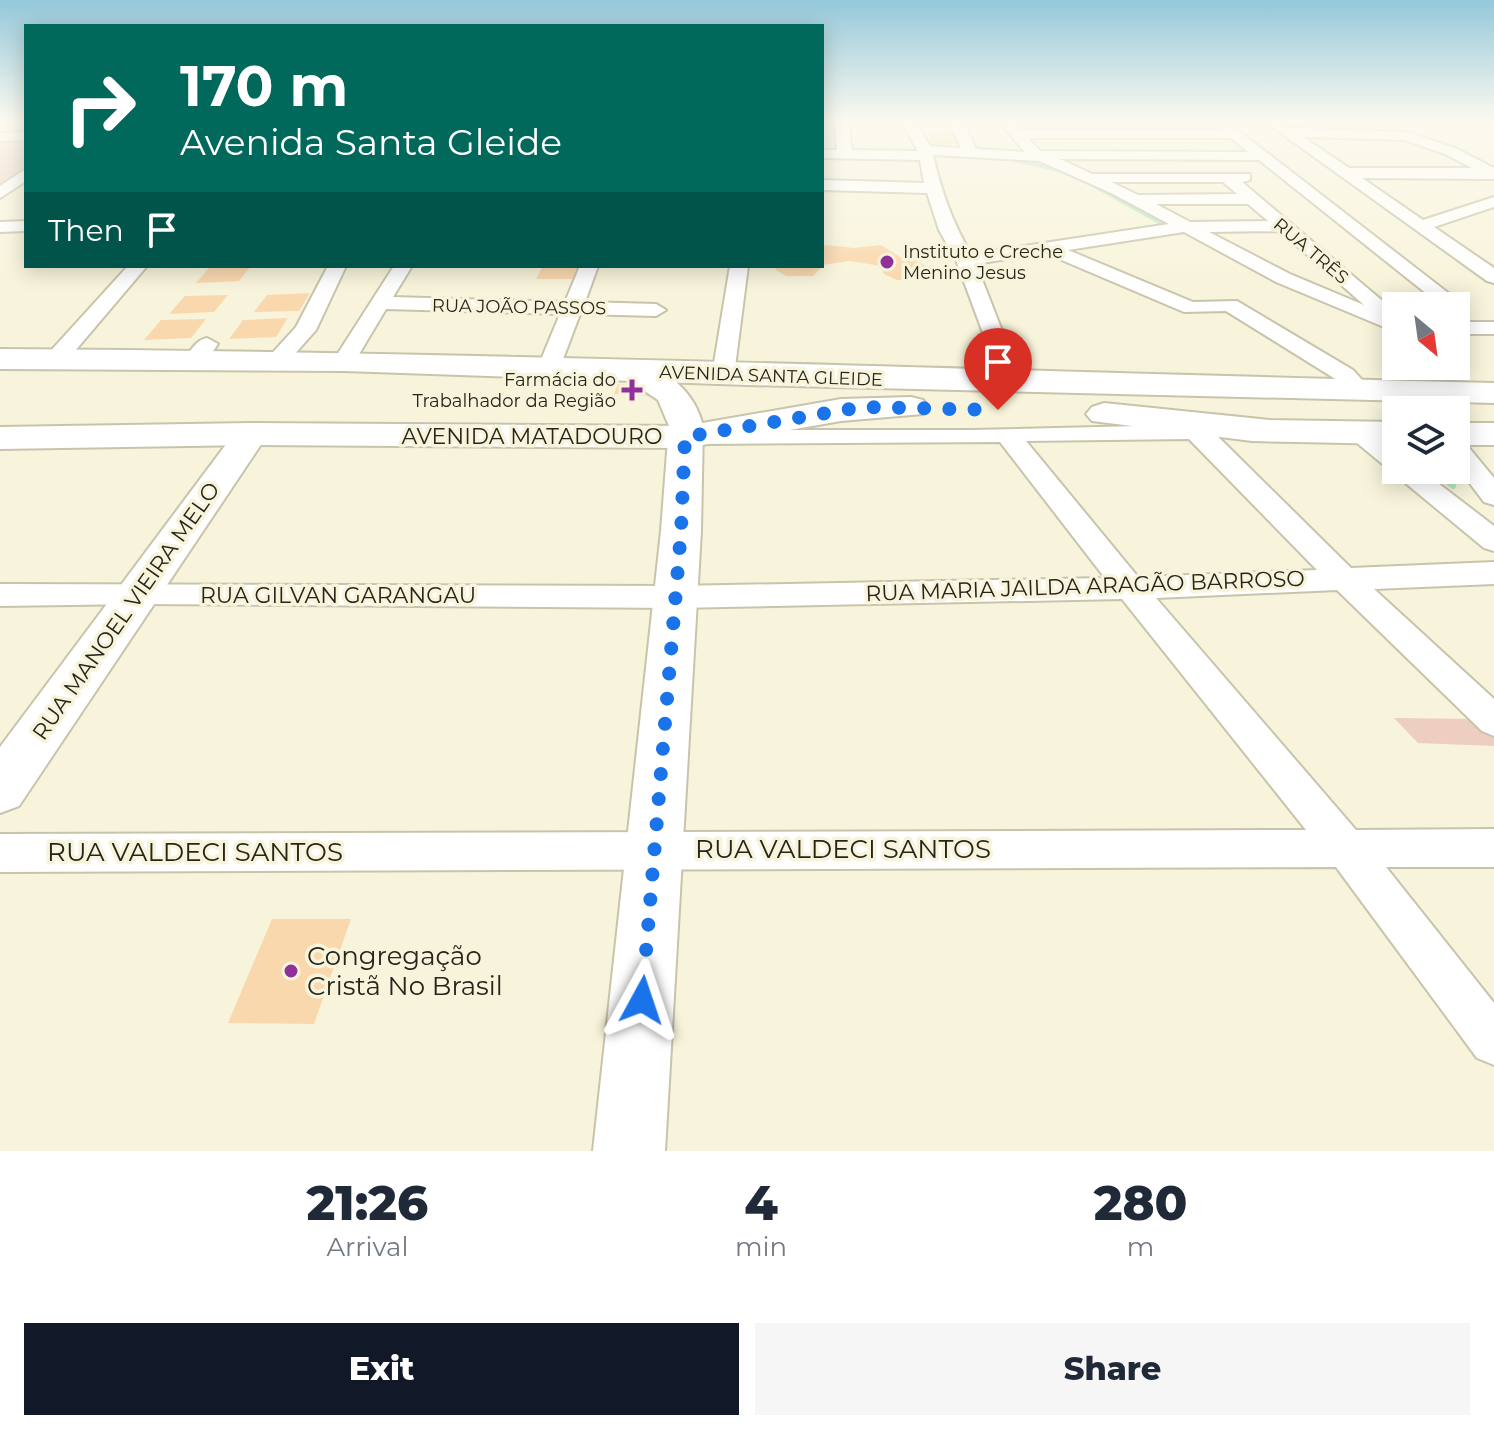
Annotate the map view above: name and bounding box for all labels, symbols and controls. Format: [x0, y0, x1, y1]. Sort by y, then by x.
text: 170 m [180, 52, 348, 120]
icon: right [48, 56, 152, 160]
text: Avenida Santa Gleide [180, 120, 562, 164]
icon: arrive [140, 208, 184, 252]
text: Then [48, 212, 124, 249]
street label: RUA TRÊS [1269, 213, 1353, 289]
place label: Instituto e Creche Menino Jesus [903, 241, 1063, 284]
marker: Instituto e Creche Menino Jesus [878, 253, 896, 271]
north arrow [1382, 292, 1470, 380]
map controls [1382, 292, 1470, 484]
street label: RUA JOÃO PASSOS [432, 294, 606, 320]
pin [964, 328, 1032, 410]
icon: arrive [976, 340, 1020, 384]
street label: AVENIDA SANTA GLEIDE [659, 361, 883, 391]
place label: Farmácia do Trabalhador da Região [412, 369, 616, 412]
marker: Farmácia do Trabalhador da Região [623, 381, 641, 399]
button: layers [1382, 396, 1470, 484]
street label: AVENIDA MATADOURO [402, 423, 662, 450]
street label: RUA MANOEL VIEIRA MELO [26, 477, 226, 745]
street label: RUA MARIA JAILDA ARAGÃO BARROSO [865, 565, 1305, 607]
street label: RUA GILVAN GARANGAU [200, 582, 476, 609]
street label: RUA VALDECI SANTOS [695, 833, 991, 865]
street label: RUA VALDECI SANTOS [47, 836, 343, 868]
place label: Congregação Cristã No Brasil [307, 940, 503, 1002]
position arrow [600, 958, 684, 1042]
marker: Congregação Cristã No Brasil [282, 962, 300, 980]
text: 21:26 [307, 1174, 428, 1232]
text: 4 [744, 1174, 778, 1232]
text: 280 [1094, 1174, 1187, 1232]
text: Arrival [326, 1231, 408, 1263]
text: min [735, 1231, 787, 1263]
text: m [1127, 1231, 1154, 1263]
button: Exit [24, 1323, 739, 1415]
button: Share [755, 1323, 1470, 1415]

